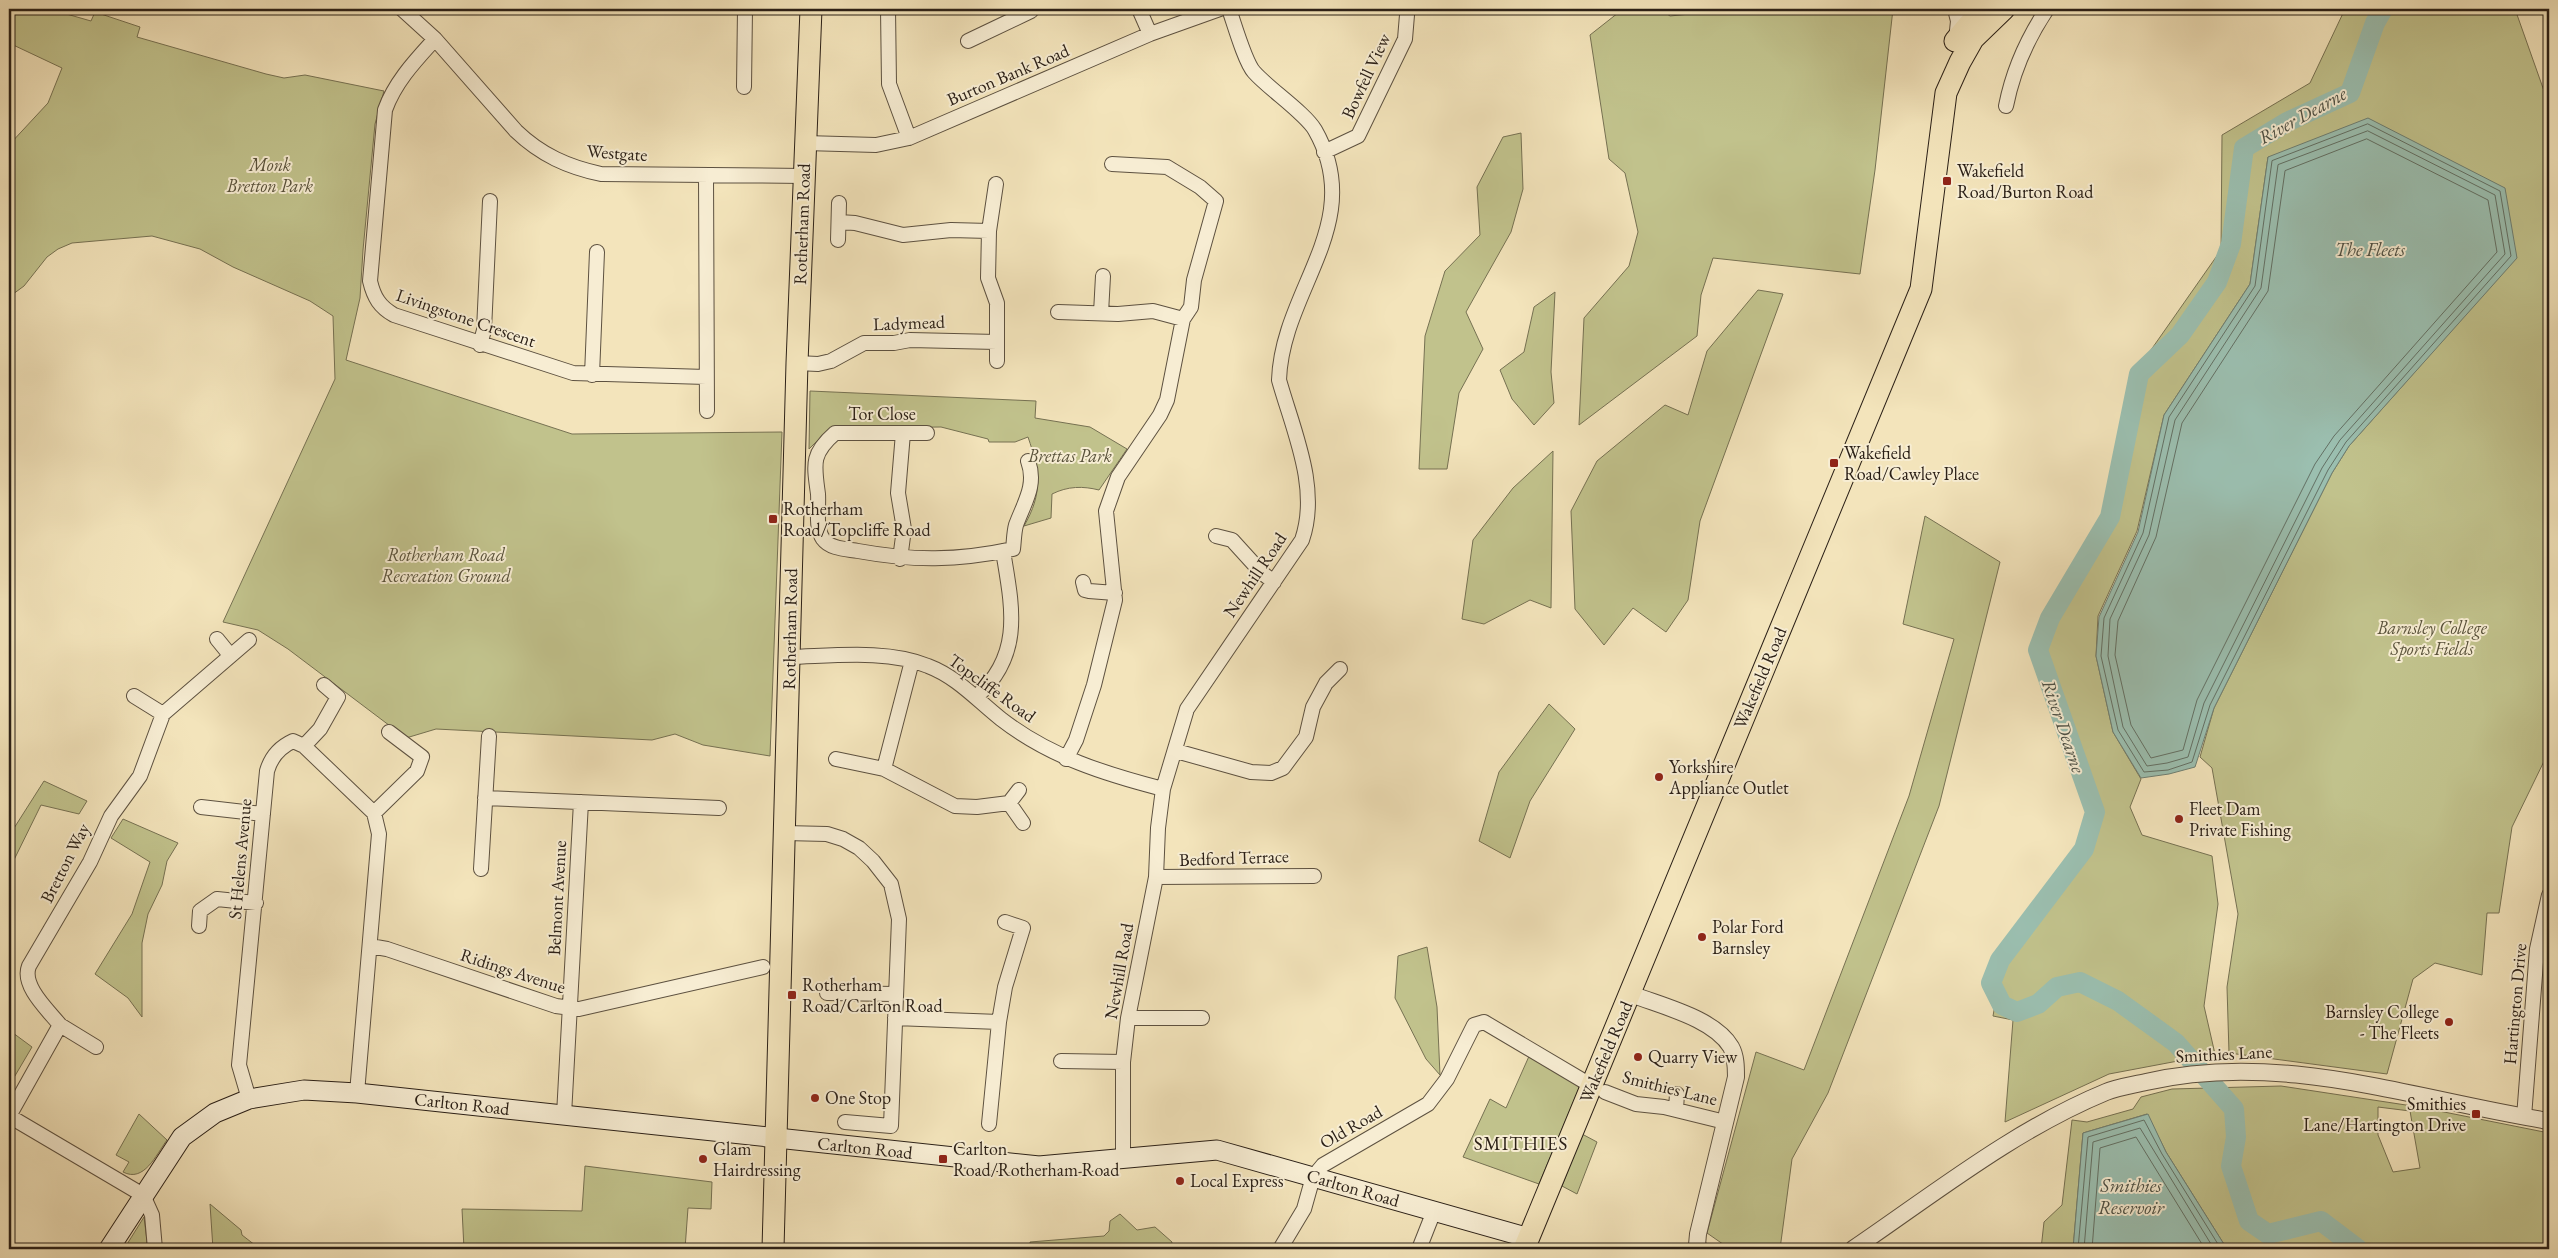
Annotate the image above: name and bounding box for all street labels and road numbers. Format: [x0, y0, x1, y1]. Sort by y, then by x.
street label: Bowfell View [1336, 29, 1396, 122]
street label: Burton Bank Road [943, 38, 1073, 111]
street label: Westgate [586, 139, 648, 166]
street label: Rotherham Road [788, 162, 815, 285]
street label: Livingstone Crescent [393, 283, 539, 352]
street label: Ladymead [873, 310, 946, 335]
street label: Tor Close [848, 402, 916, 425]
street label: Newhill Road [1218, 527, 1292, 621]
street label: Rotherham Road [777, 567, 802, 690]
street label: Wakefield Road [1728, 623, 1792, 732]
street label: Topcliffe Road [944, 648, 1041, 728]
street label: St Helens Avenue [223, 798, 256, 920]
street label: Bretton Way [35, 819, 94, 907]
street label: Belmont Avenue [542, 840, 571, 956]
street label: Bedford Terrace [1179, 844, 1289, 871]
street label: Newhill Road [1099, 920, 1138, 1021]
street label: Ridings Avenue [458, 943, 569, 998]
street label: Hartington Drive [2498, 943, 2531, 1065]
street label: Wakefield Road [1574, 997, 1638, 1106]
street label: Smithies Lane [2175, 1039, 2273, 1068]
street label: Smithies Lane [1620, 1065, 1720, 1110]
street label: Carlton Road [413, 1087, 512, 1120]
street label: Old Road [1315, 1099, 1387, 1154]
street label: Carlton Road [816, 1131, 915, 1164]
street label: Carlton Road [1304, 1163, 1403, 1212]

